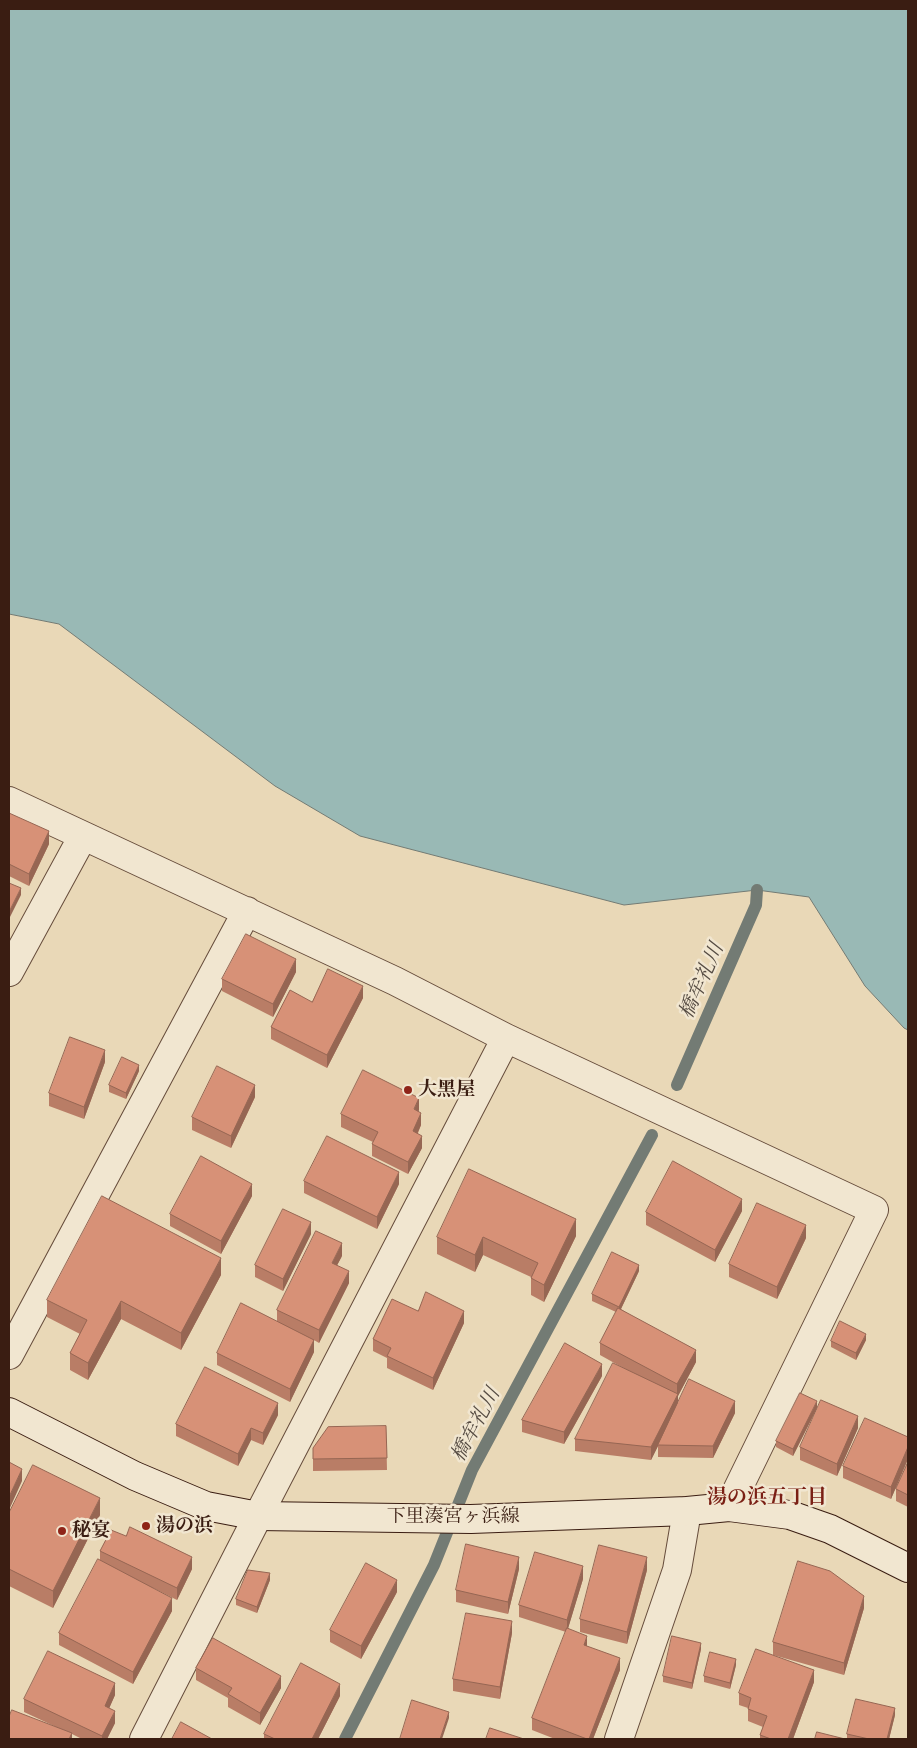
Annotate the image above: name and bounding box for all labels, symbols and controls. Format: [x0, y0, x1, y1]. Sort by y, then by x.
water label: 橋牟礼川 [675, 940, 729, 1022]
place label: 大黑屋 [418, 1079, 475, 1101]
marker: 大黑屋 [402, 1084, 414, 1096]
water label: 橋牟礼川 [447, 1384, 505, 1466]
district label: 湯の浜五丁目 [707, 1486, 827, 1510]
street label: 下里湊宮ヶ浜線 [387, 1506, 519, 1528]
place label: 湯の浜 [156, 1515, 213, 1537]
place label: 秘宴 [72, 1520, 110, 1542]
marker: 湯の浜 [140, 1520, 152, 1532]
marker: 秘宴 [56, 1525, 68, 1537]

